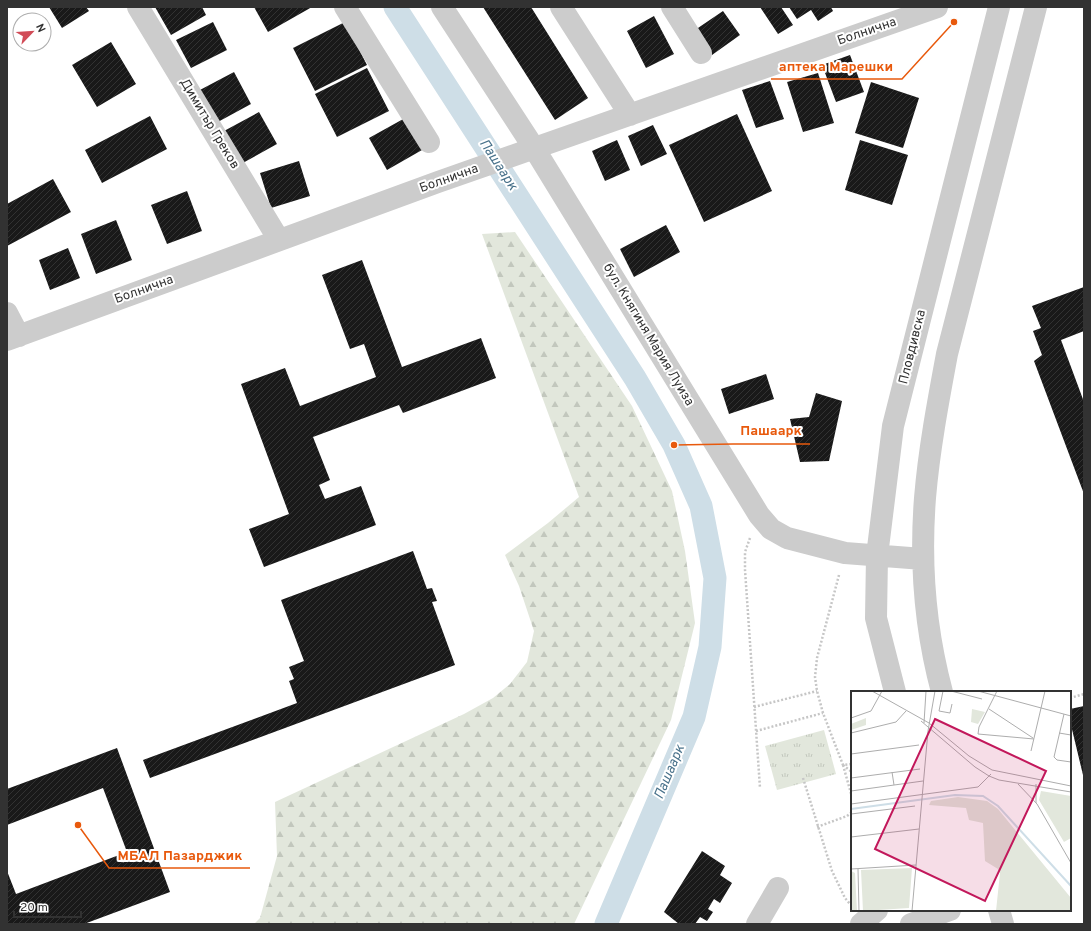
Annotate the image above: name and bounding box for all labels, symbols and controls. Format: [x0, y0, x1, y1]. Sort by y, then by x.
north arrow [12, 12, 52, 52]
street label: Болнична [835, 14, 899, 50]
text: N [32, 22, 48, 35]
callout: аптека Марешки [771, 53, 902, 79]
text: аптека Марешки [779, 59, 893, 76]
street label: Димитър Греков [176, 76, 242, 172]
water label: Пашаарк [475, 136, 521, 195]
street label: Болнична [417, 161, 481, 197]
street label: бул. Княгиня Мария Луиза [599, 261, 697, 409]
street label: Болнична [112, 272, 176, 308]
street label: Пловдивска [896, 308, 930, 386]
callout: Пашаарк [733, 418, 810, 444]
text: Пашаарк [740, 423, 802, 440]
inset map [851, 691, 1071, 911]
water label: Пашаарк [651, 741, 689, 802]
callout: МБАЛ Пазарджик [109, 842, 250, 868]
text: МБАЛ Пазарджик [118, 848, 242, 865]
scale bar [14, 893, 81, 919]
text: 20 m [20, 900, 48, 916]

